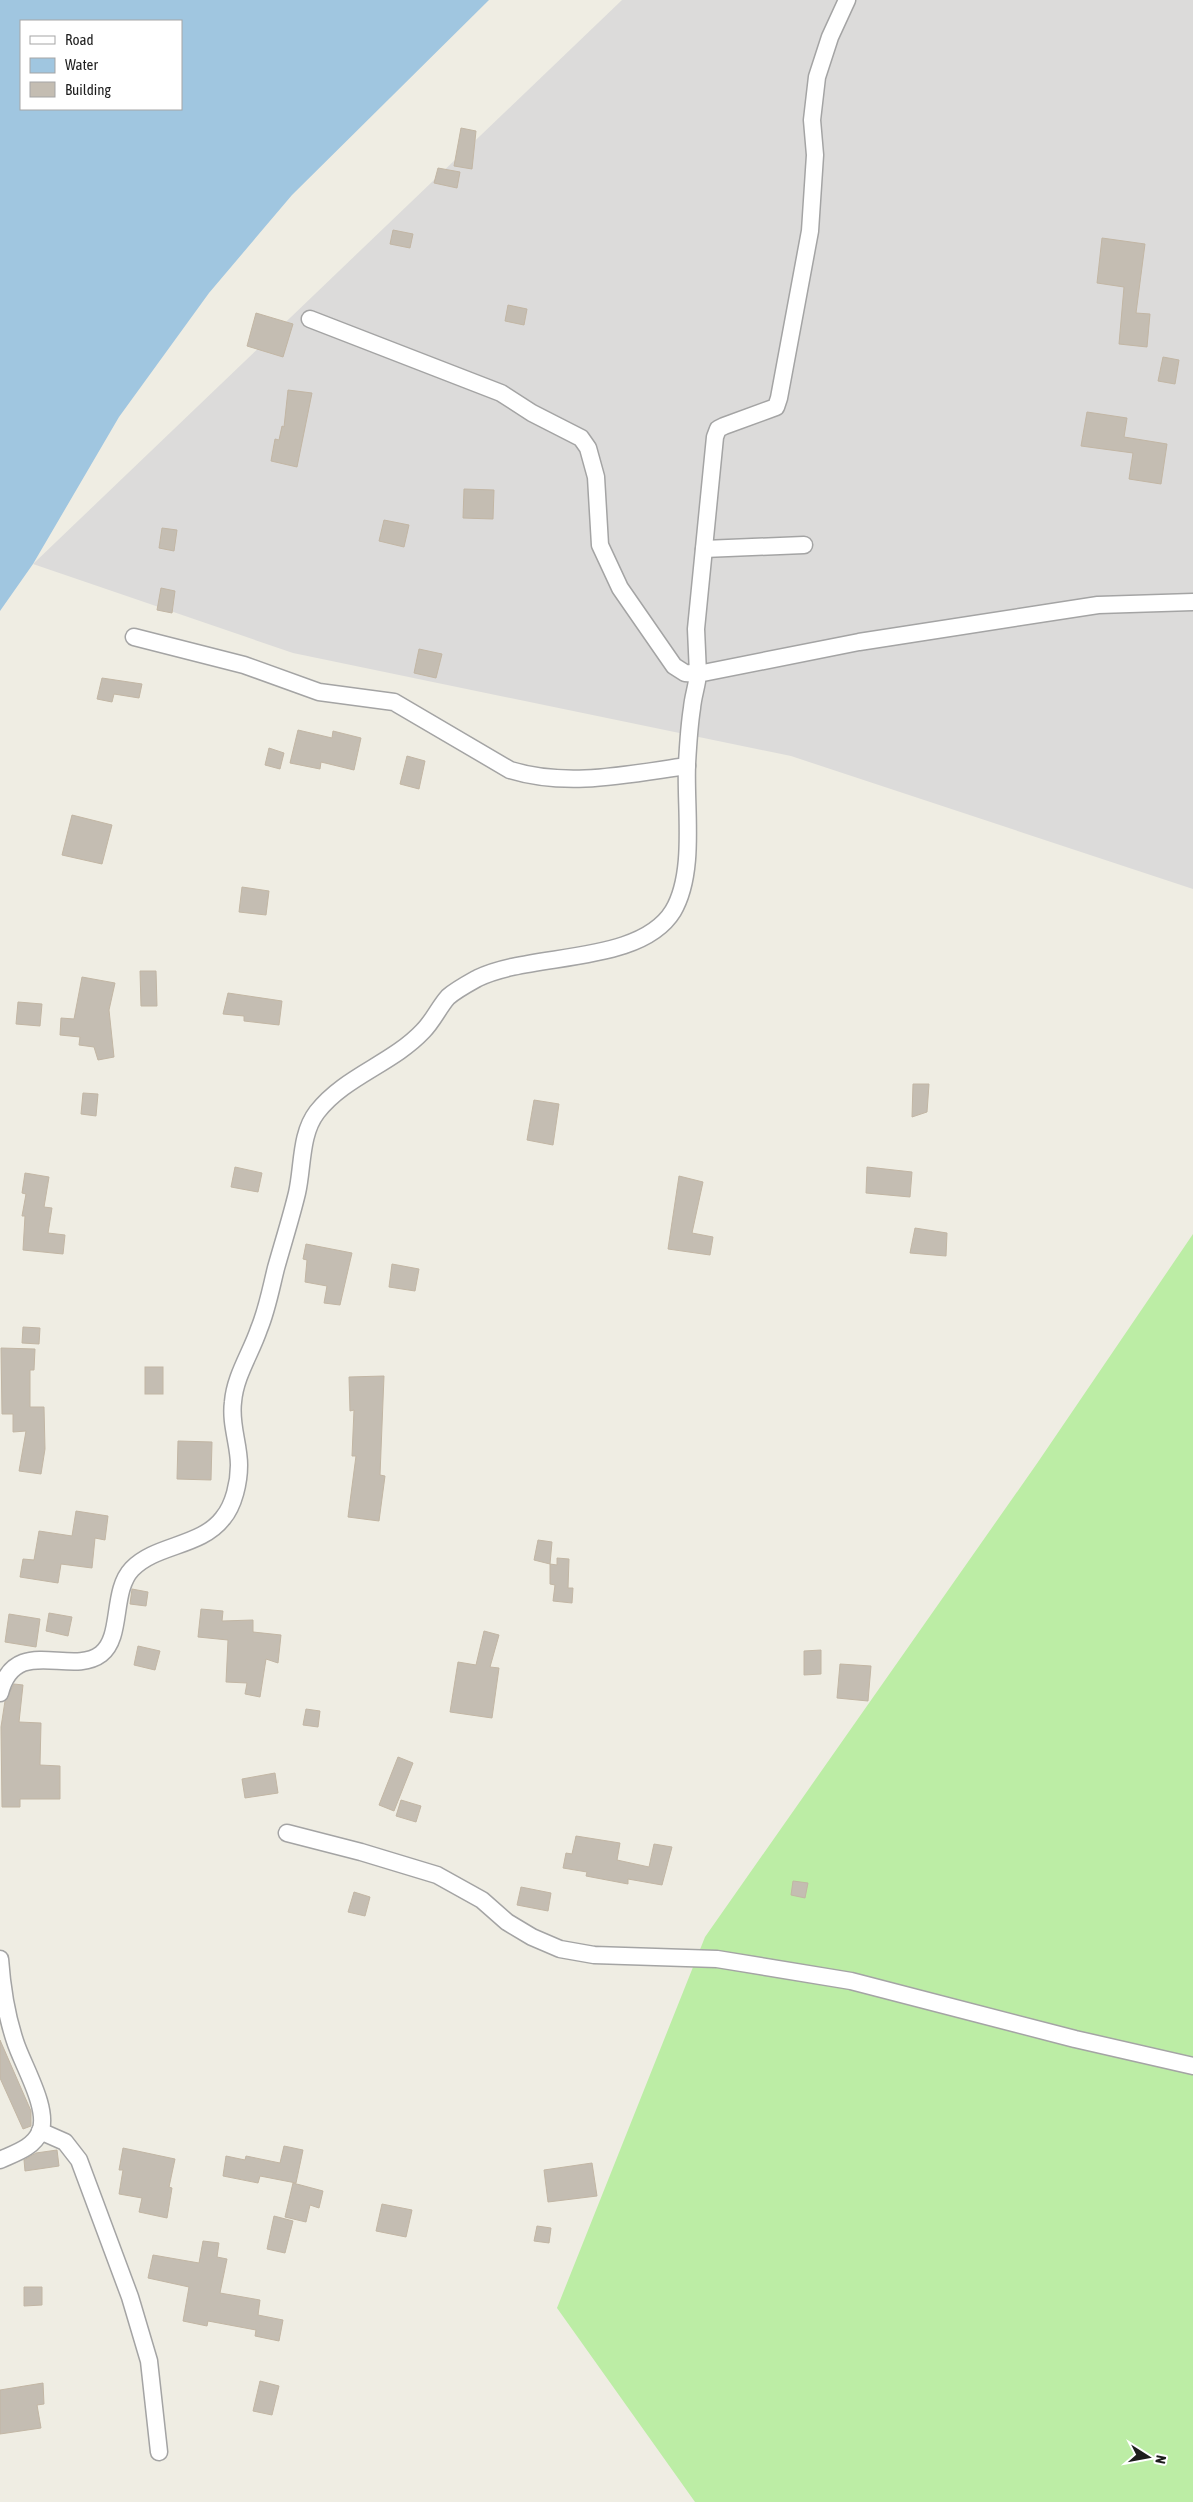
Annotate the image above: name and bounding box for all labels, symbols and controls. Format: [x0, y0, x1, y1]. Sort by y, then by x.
legend [20, 20, 182, 110]
text: Road [65, 31, 94, 48]
text: Water [65, 56, 98, 73]
text: Building [65, 81, 111, 98]
north arrow [1123, 2432, 1173, 2482]
text: N [1152, 2454, 1169, 2465]

